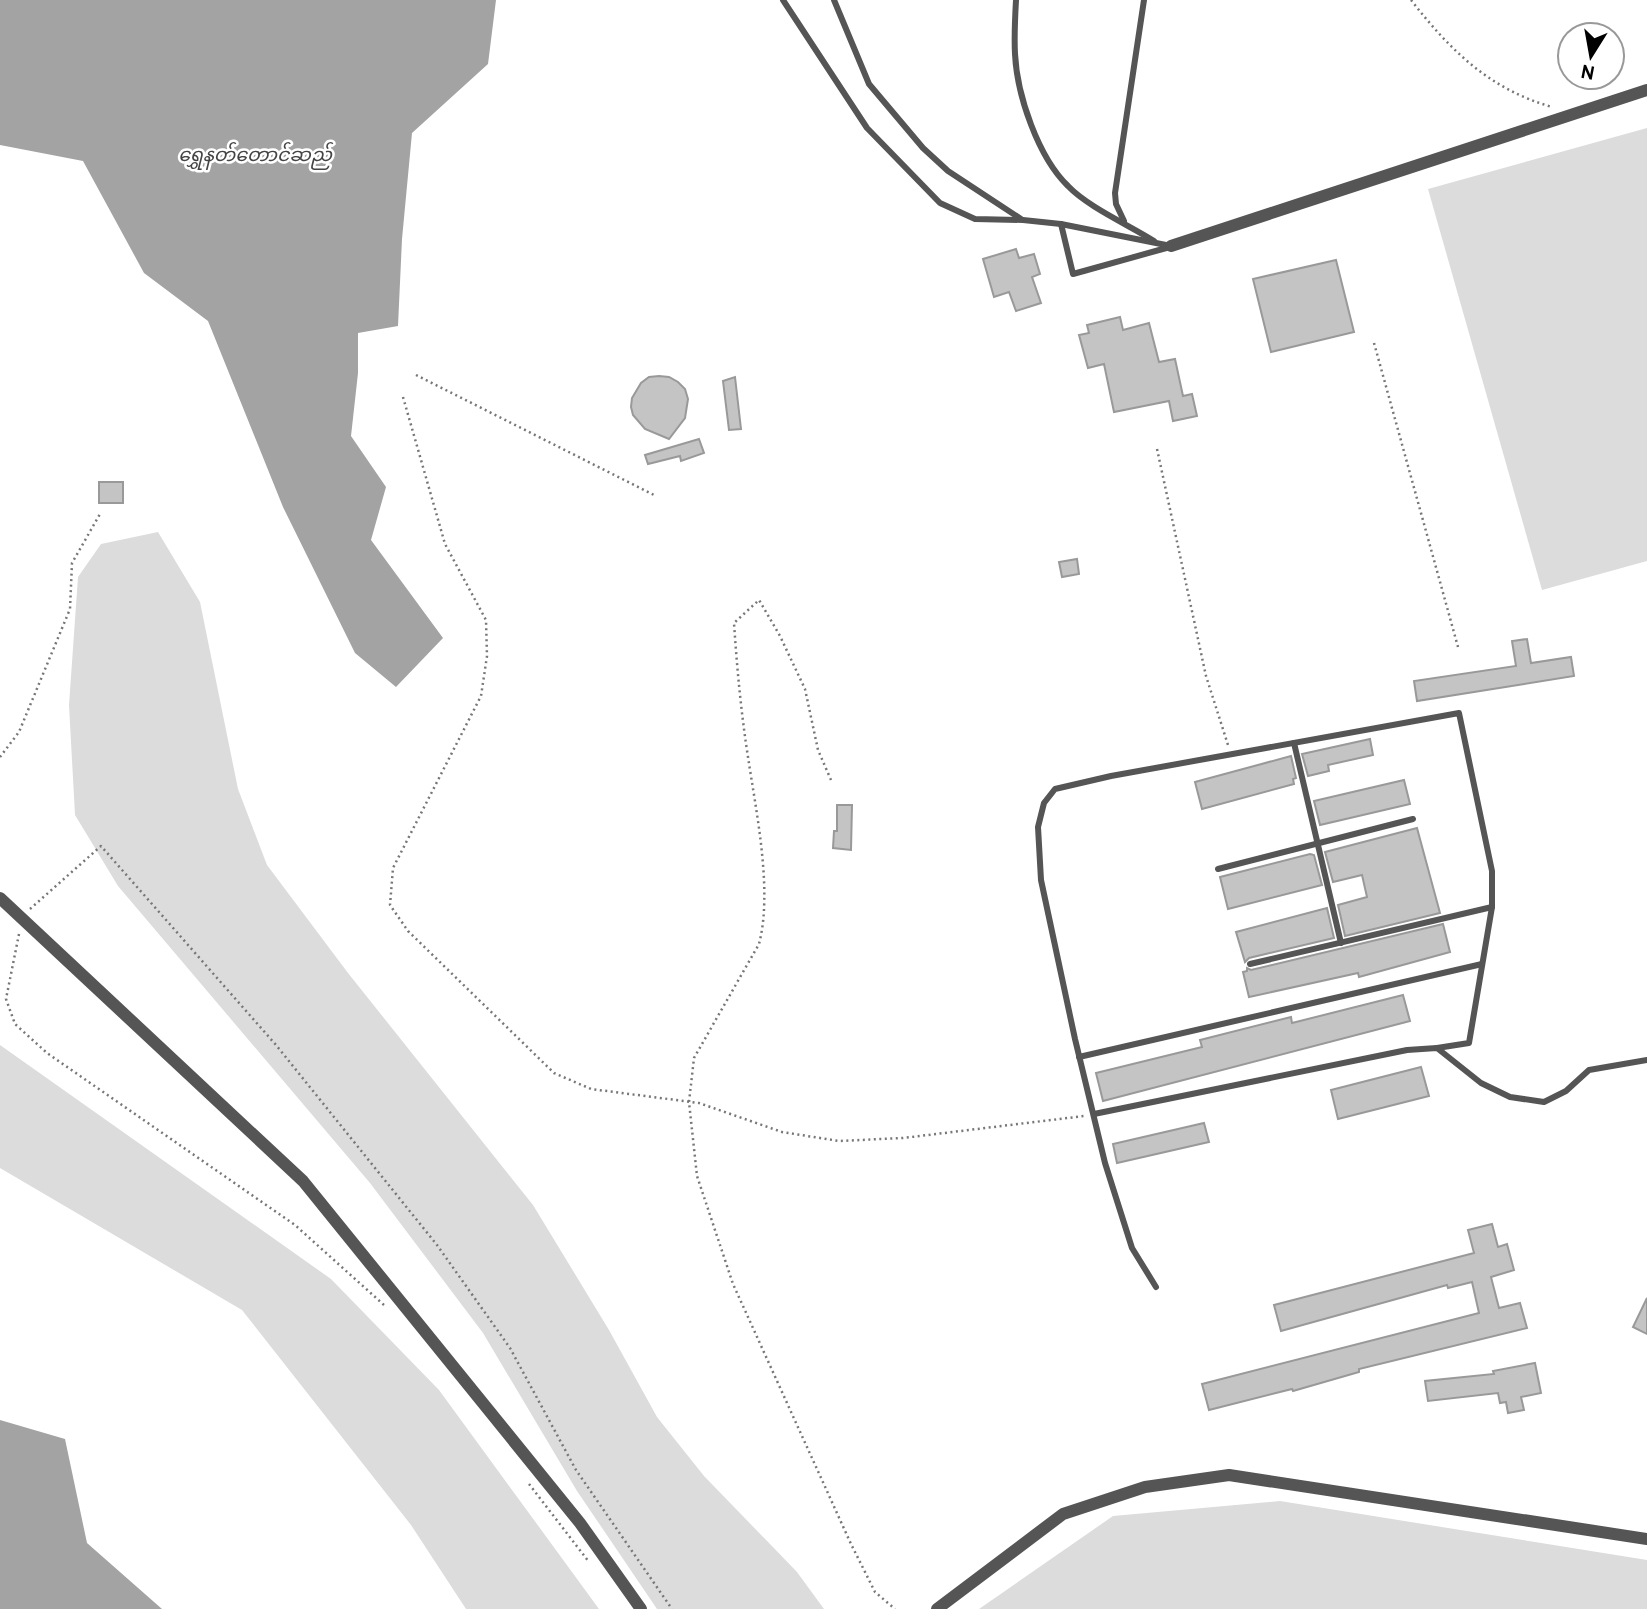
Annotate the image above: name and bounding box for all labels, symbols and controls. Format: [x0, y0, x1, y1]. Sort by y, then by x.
north arrow [1556, 21, 1626, 91]
text: N [1579, 58, 1597, 84]
water label: ရွှေနတ်တောင်ဆည် [178, 141, 334, 170]

